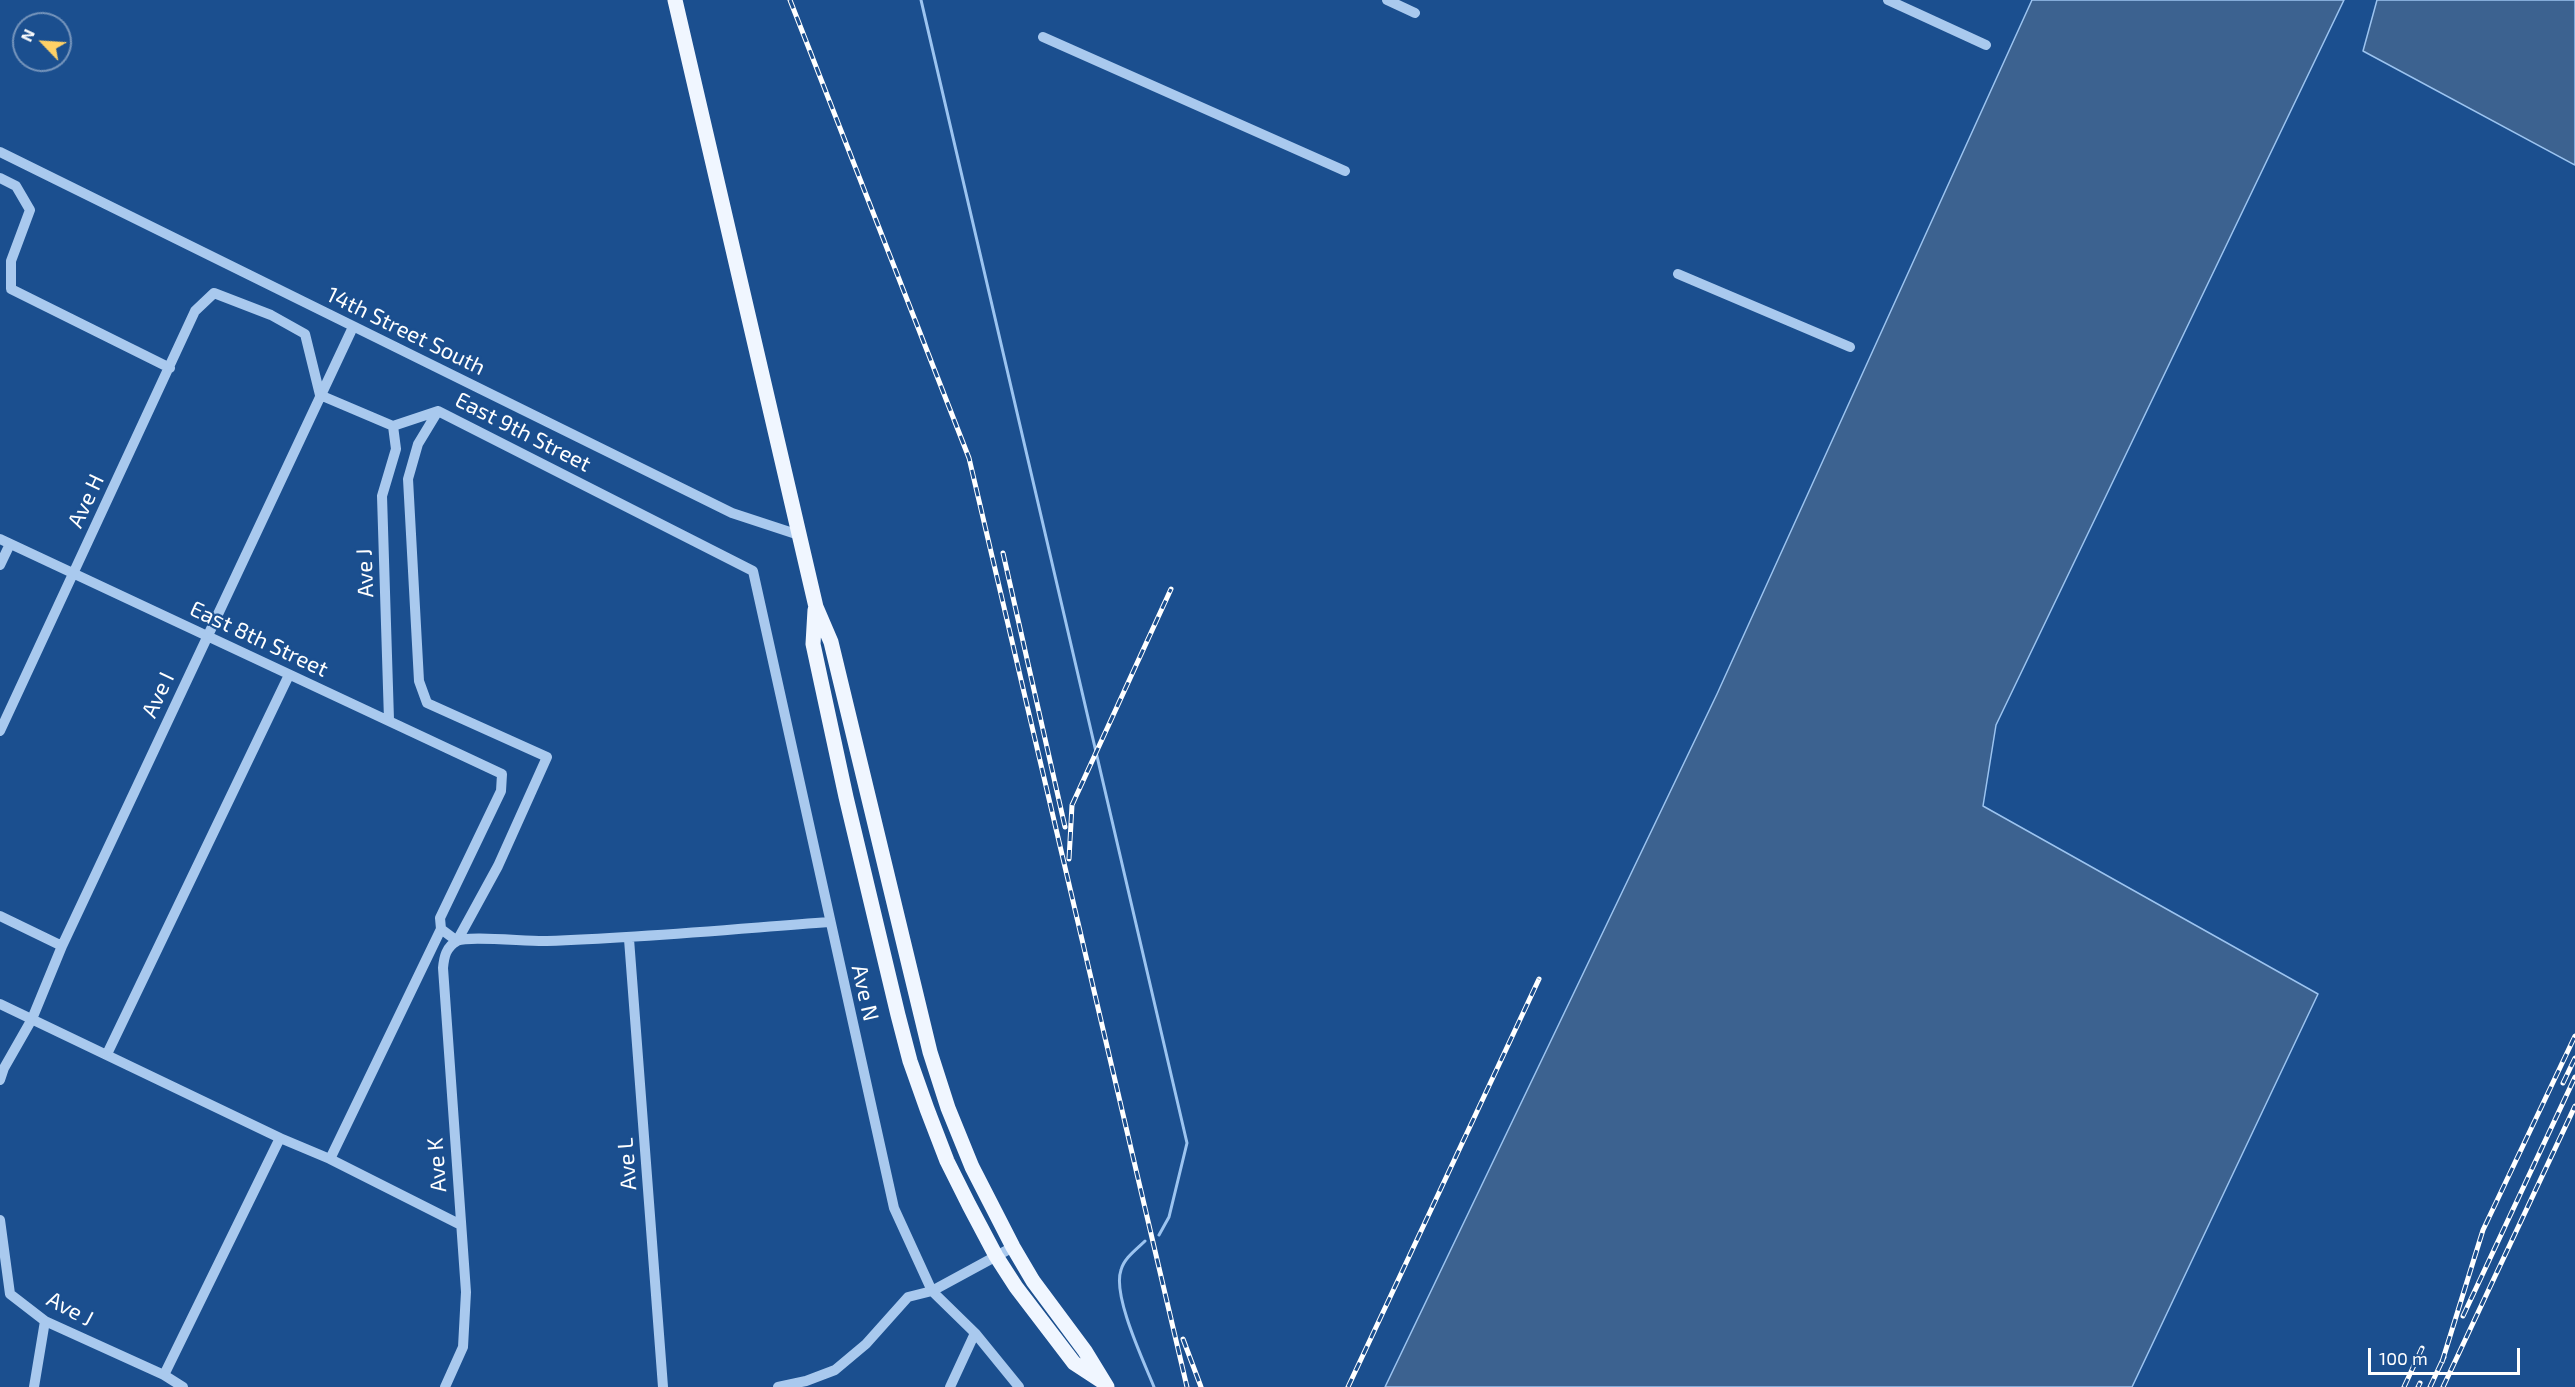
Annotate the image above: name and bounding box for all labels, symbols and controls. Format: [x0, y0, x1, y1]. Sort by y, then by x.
north arrow [12, 12, 72, 72]
text: N [16, 26, 38, 44]
street label: 14th Street South [322, 281, 490, 381]
street label: East 9th Street [451, 386, 595, 478]
street label: Ave H [62, 470, 110, 532]
street label: Ave J [351, 548, 379, 598]
street label: East 8th Street [186, 595, 332, 683]
street label: Ave I [136, 668, 180, 722]
street label: Ave N [846, 962, 884, 1024]
street label: Ave K [422, 1137, 452, 1193]
street label: Ave L [612, 1137, 642, 1191]
street label: Ave J [42, 1286, 98, 1332]
scale bar [2371, 1336, 2522, 1374]
text: 100 m [2379, 1347, 2428, 1369]

